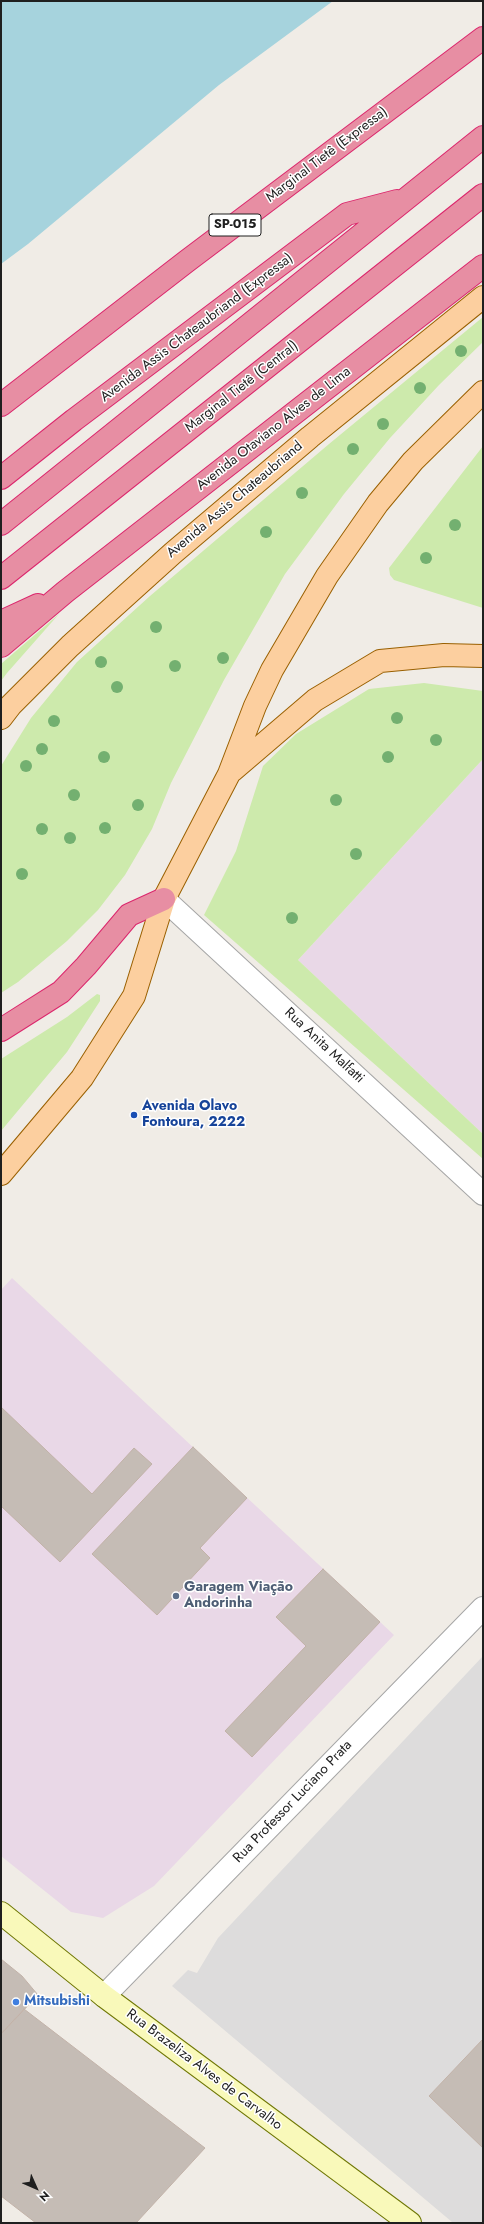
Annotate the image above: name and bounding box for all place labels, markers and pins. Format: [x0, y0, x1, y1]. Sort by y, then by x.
place label: Avenida Olavo Fontoura, 2222 [142, 1099, 245, 1132]
marker: Avenida Olavo Fontoura, 2222 [129, 1110, 139, 1120]
place label: Garagem Viação Andorinha [184, 1580, 293, 1612]
marker: Garagem Viação Andorinha [171, 1591, 181, 1601]
place label: Mitsubishi [24, 1994, 90, 2010]
marker: Mitsubishi [11, 1997, 21, 2007]

